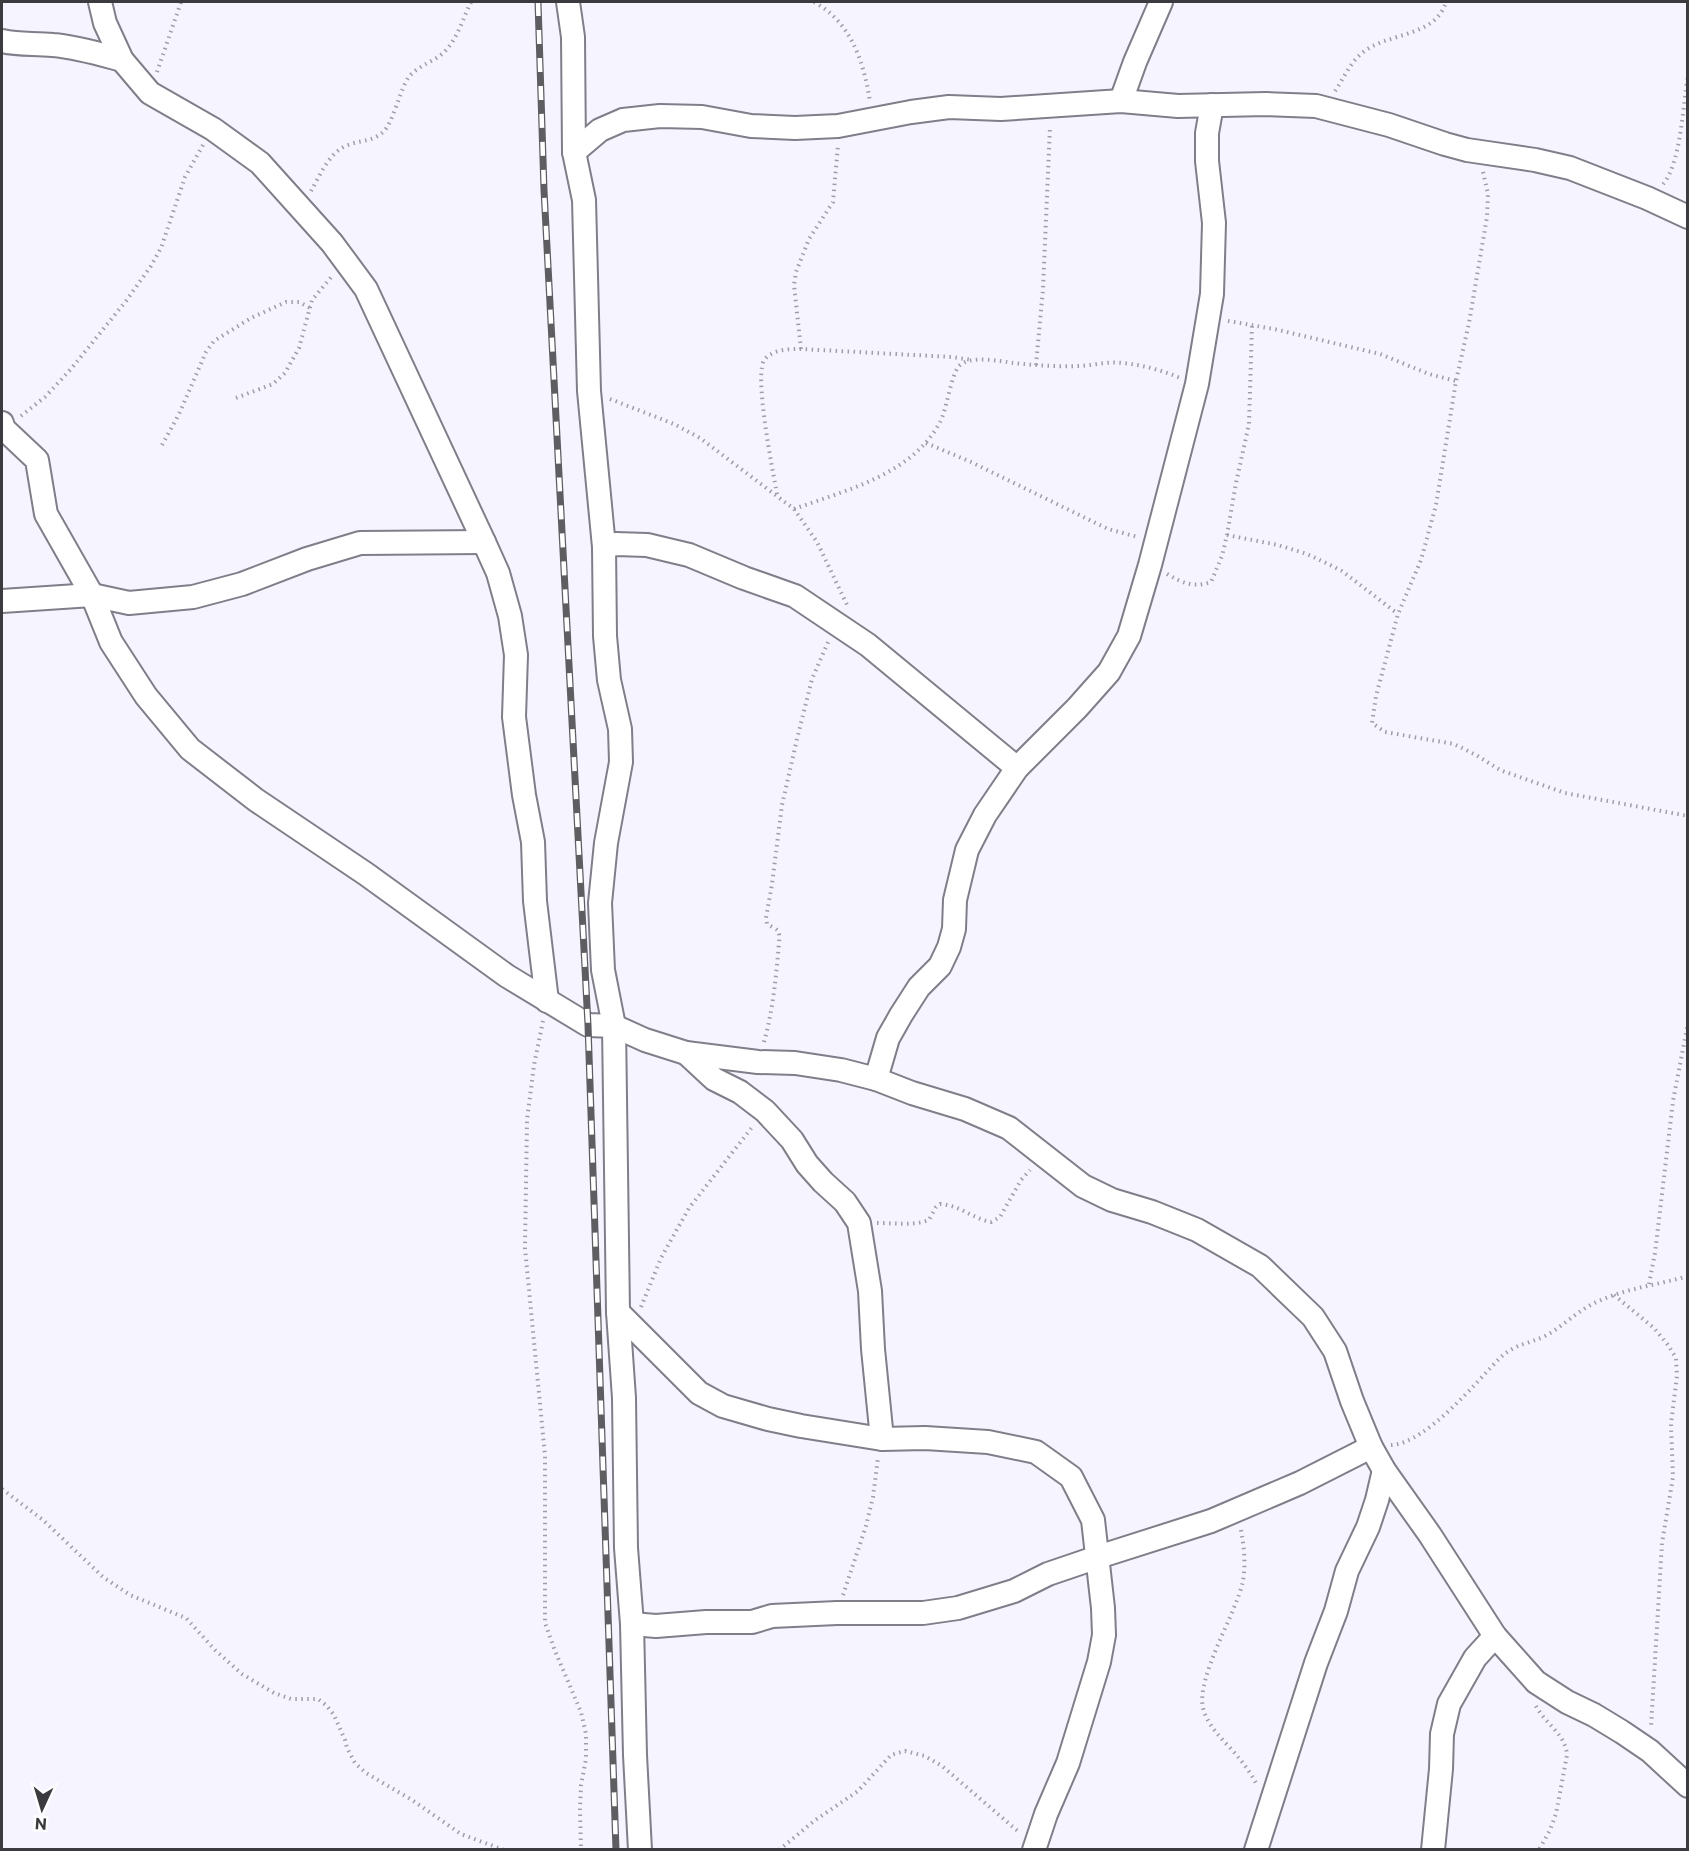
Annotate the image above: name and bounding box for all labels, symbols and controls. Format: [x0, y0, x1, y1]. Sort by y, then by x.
north arrow [12, 1779, 72, 1839]
text: N [34, 1815, 48, 1834]

